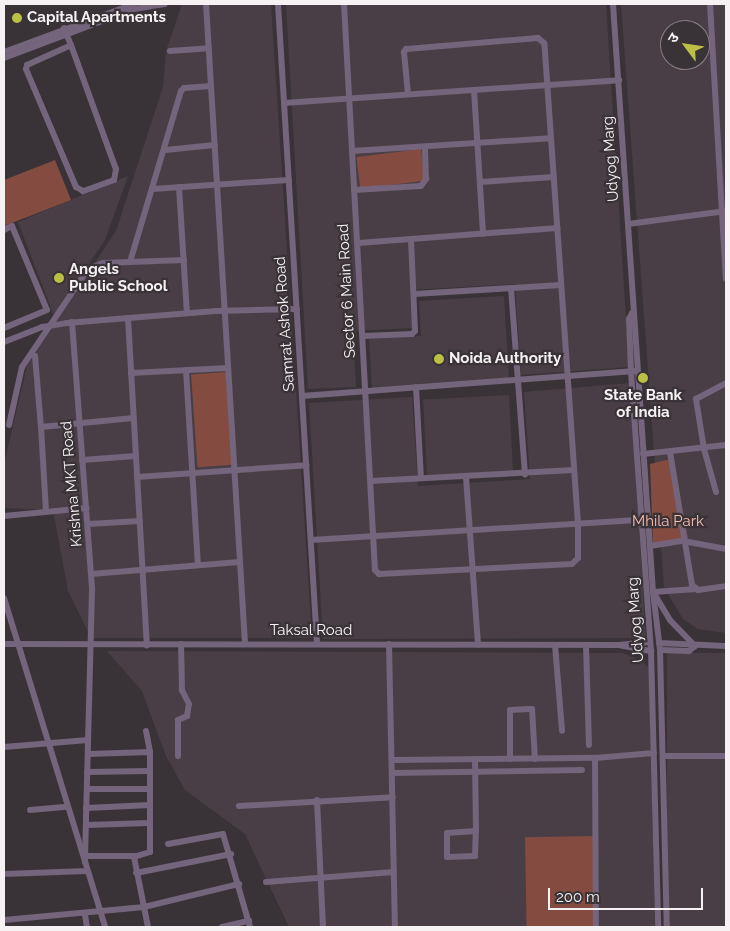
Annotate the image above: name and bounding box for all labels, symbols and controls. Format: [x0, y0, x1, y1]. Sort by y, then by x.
place label: Capital Apartments [27, 9, 167, 27]
marker: Capital Apartments [11, 12, 23, 24]
north arrow [660, 20, 710, 70]
text: उ [664, 30, 682, 45]
street label: Udyog Marg [599, 115, 623, 203]
street label: Sector 6 Main Road [334, 223, 360, 359]
street label: Samrat Ashok Road [271, 256, 299, 392]
place label: Angels Public School [69, 260, 167, 295]
marker: Angels Public School [53, 272, 65, 284]
place label: Noida Authority [449, 350, 562, 368]
marker: Noida Authority [433, 353, 445, 365]
marker: State Bank of India [637, 372, 649, 384]
place label: State Bank of India [604, 386, 682, 421]
street label: Krishna MKT Road [58, 420, 86, 548]
park label: Mhila Park [632, 513, 704, 531]
street label: Udyog Marg [624, 576, 648, 664]
street label: Taksal Road [269, 622, 353, 640]
scale bar [550, 878, 705, 910]
text: 200 m [556, 888, 600, 906]

